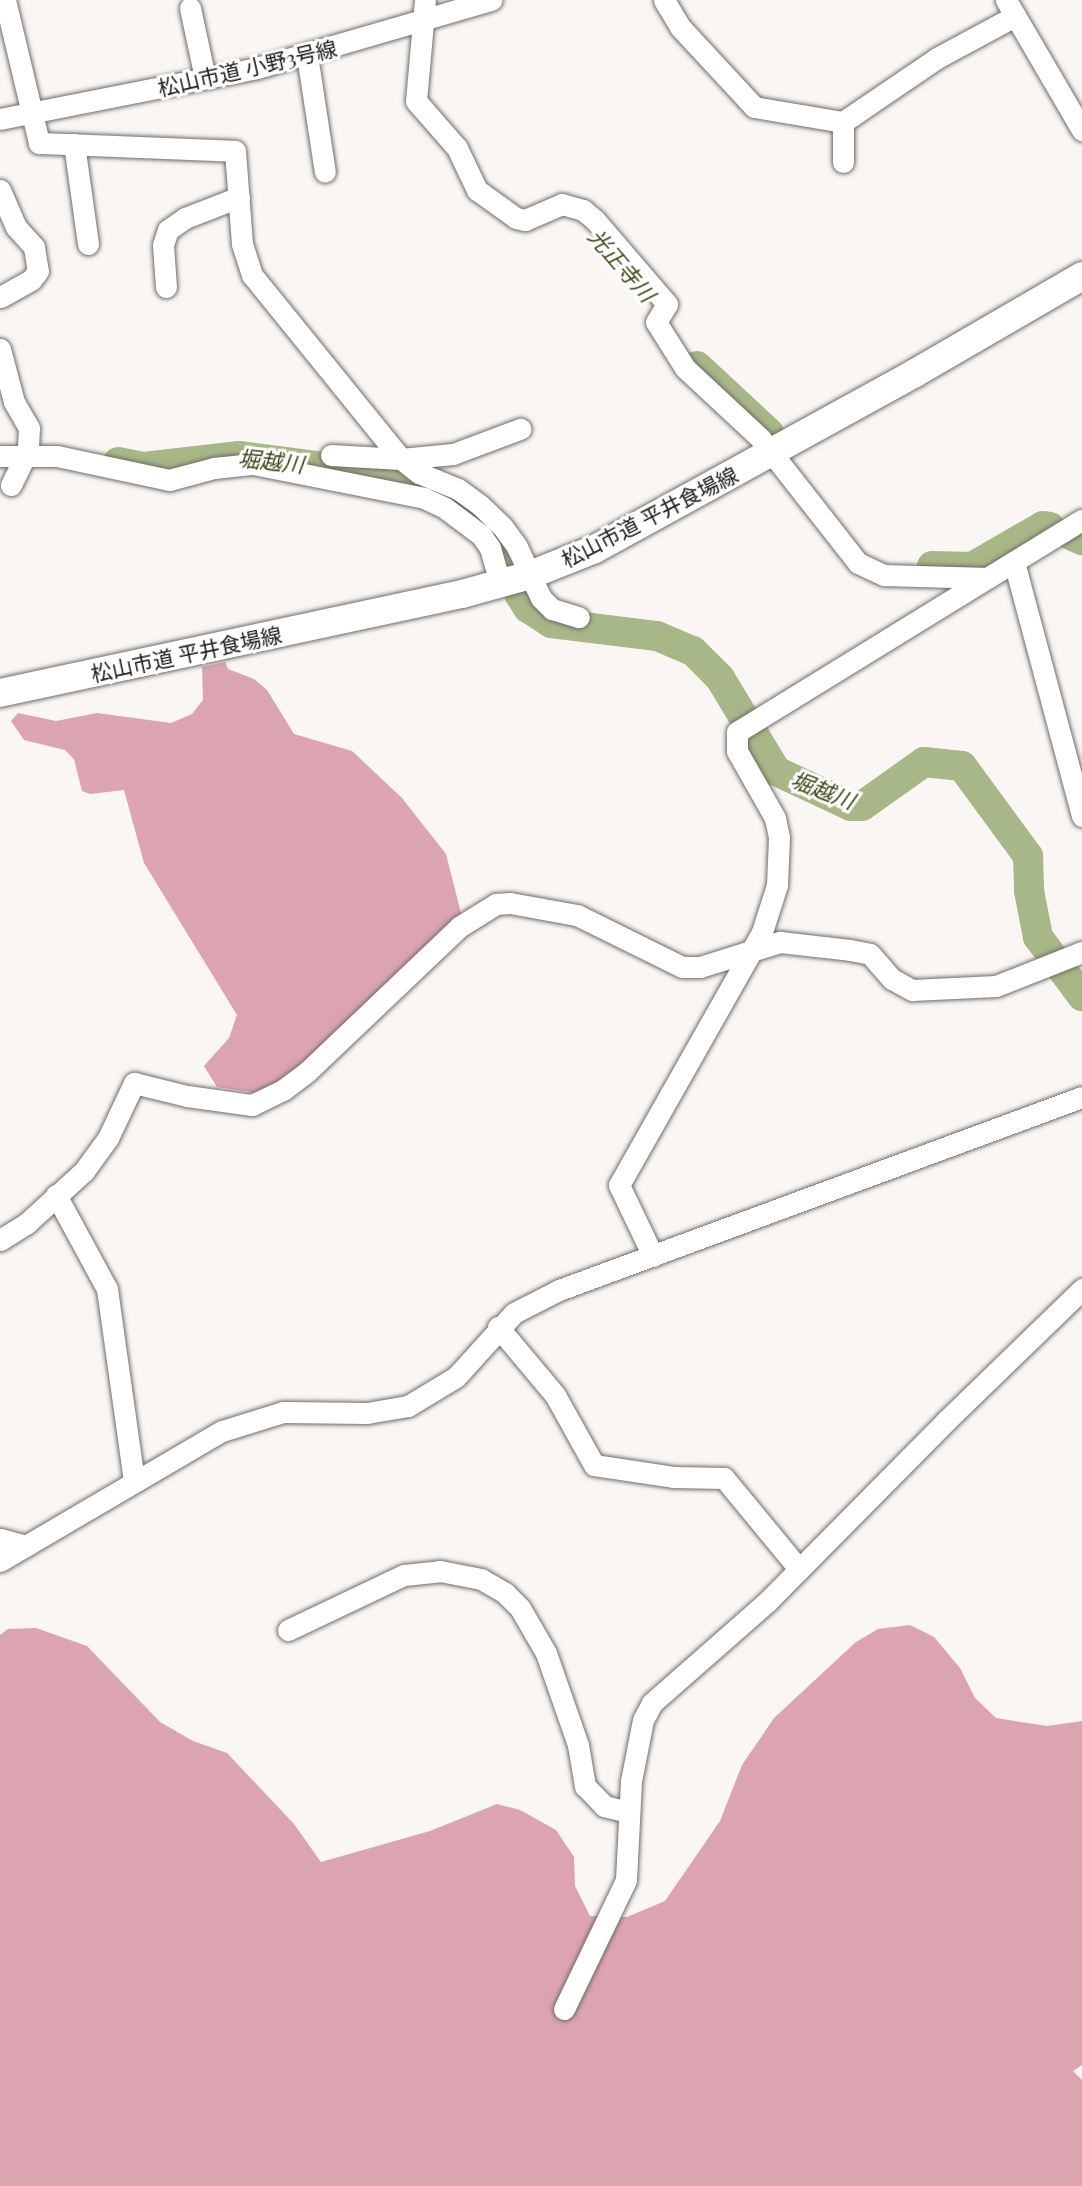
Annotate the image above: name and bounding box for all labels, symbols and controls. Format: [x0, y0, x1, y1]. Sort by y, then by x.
street label: 松山市道 小野3号線 [155, 34, 339, 100]
water label: 光正寺川 [583, 223, 661, 307]
water label: 堀越川 [237, 444, 305, 478]
street label: 松山市道 平井食場線 [557, 461, 741, 571]
street label: 松山市道 平井食場線 [88, 620, 284, 686]
water label: 堀越川 [787, 766, 859, 814]

